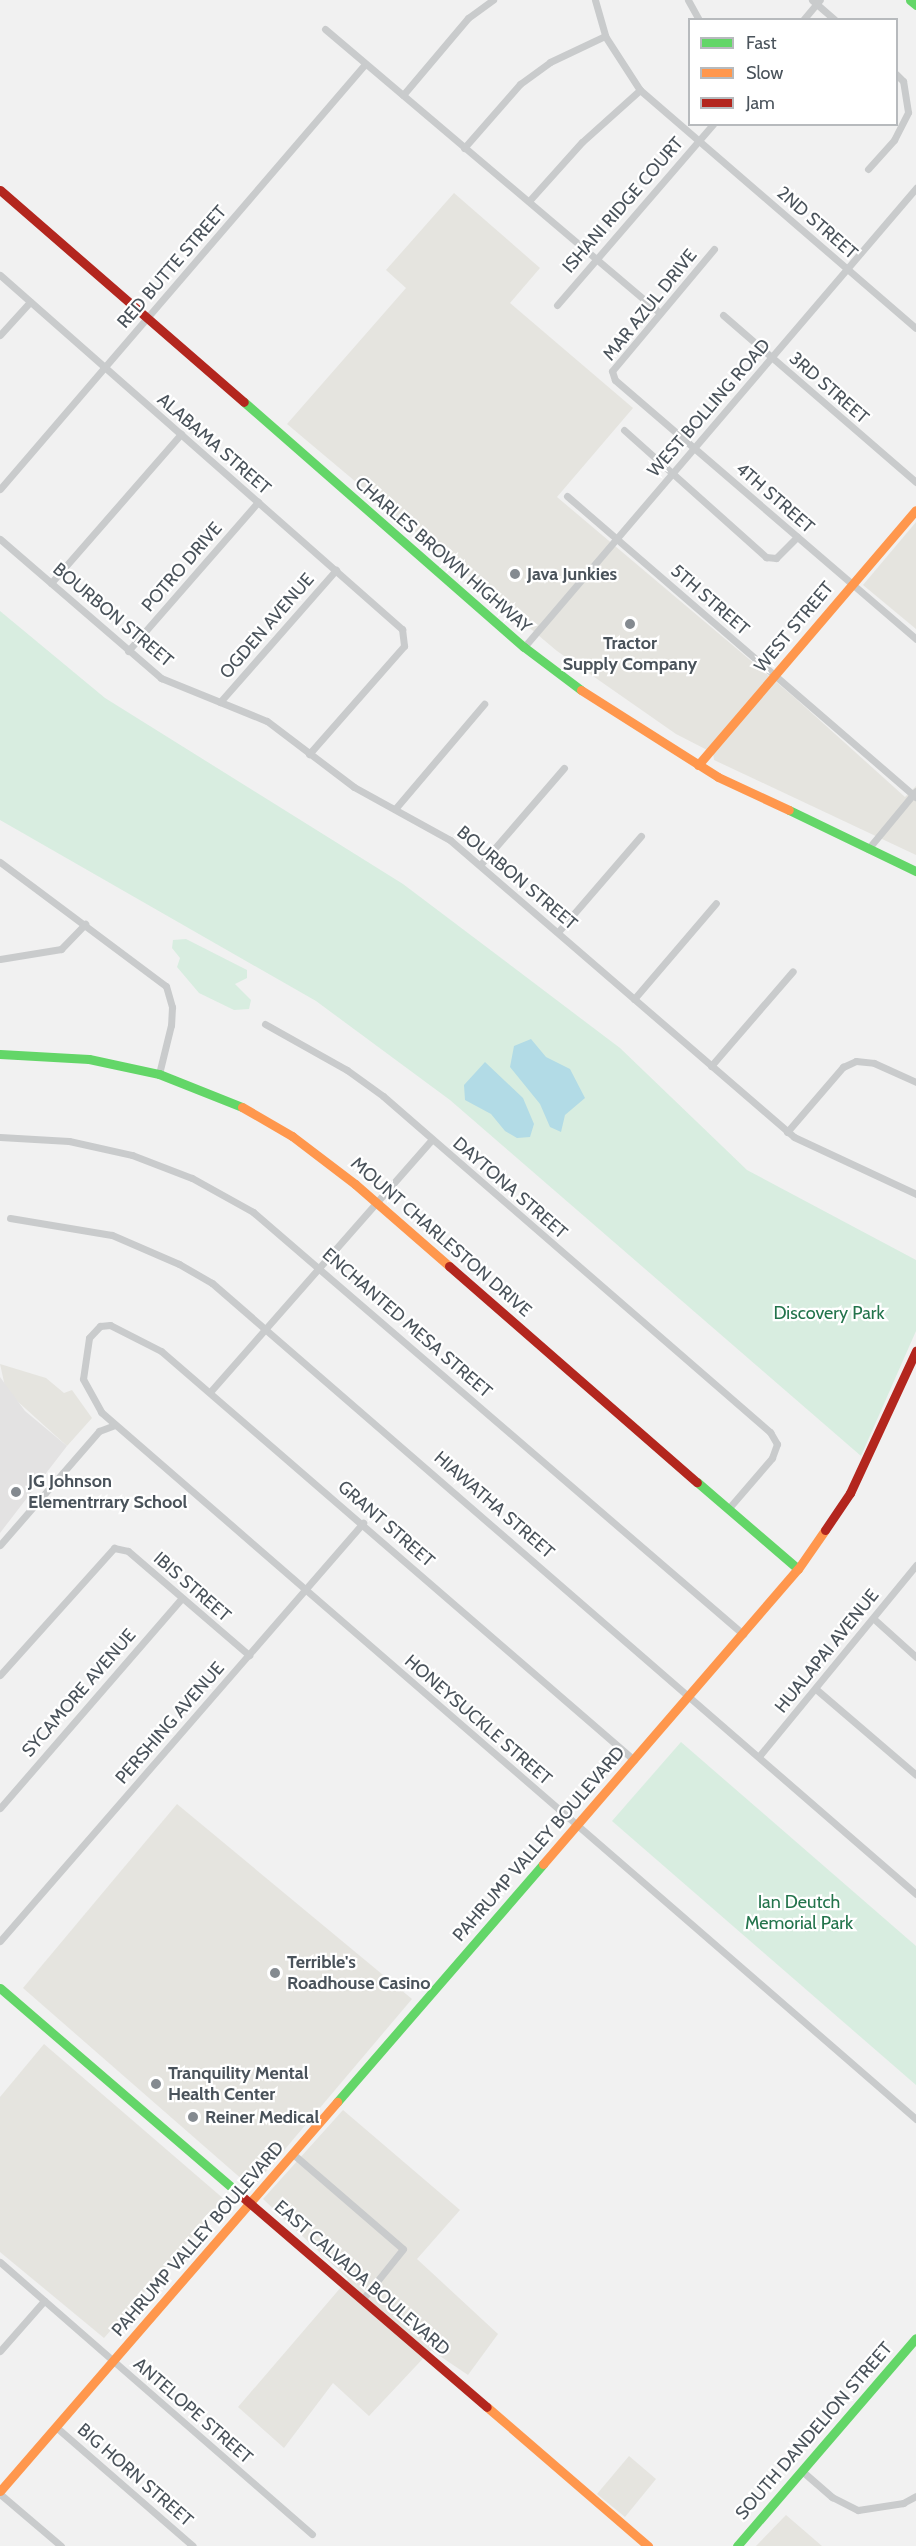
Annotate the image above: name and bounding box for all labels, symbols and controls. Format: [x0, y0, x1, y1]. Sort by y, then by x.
legend [688, 18, 898, 126]
text: Fast [746, 32, 777, 54]
text: Slow [746, 62, 783, 84]
text: Jam [746, 92, 775, 114]
street label: ISHANI RIDGE COURT [558, 133, 688, 277]
street label: 2ND STREET [772, 182, 862, 264]
street label: RED BUTTE STREET [113, 201, 231, 333]
street label: MAR AZUL DRIVE [598, 245, 702, 365]
street label: WEST BOLLING ROAD [643, 335, 775, 481]
street label: 3RD STREET [785, 348, 873, 428]
street label: ALABAMA STREET [153, 389, 275, 499]
street label: 4TH STREET [731, 458, 819, 538]
street label: CHARLES BROWN HIGHWAY [350, 472, 536, 638]
street label: POTRO DRIVE [137, 518, 227, 616]
street label: BOURBON STREET [48, 558, 178, 672]
street label: 5TH STREET [666, 560, 754, 640]
place label: Java Junkies [527, 563, 617, 585]
marker: Java Junkies [508, 567, 522, 581]
street label: OGDEN AVENUE [215, 569, 319, 683]
street label: WEST STREET [750, 577, 838, 677]
marker: Tractor Supply Company [623, 617, 637, 631]
place label: Tractor Supply Company [563, 633, 697, 676]
street label: BOURBON STREET [452, 821, 582, 935]
street label: DAYTONA STREET [448, 1133, 572, 1243]
street label: MOUNT CHARLESTON DRIVE [346, 1153, 536, 1321]
street label: ENCHANTED MESA STREET [318, 1243, 496, 1403]
park label: Discovery Park [773, 1302, 885, 1324]
street label: HIAWATHA STREET [430, 1447, 558, 1563]
place label: JG Johnson Elementrrary School [28, 1471, 187, 1514]
street label: GRANT STREET [333, 1476, 439, 1572]
marker: JG Johnson Elementrrary School [9, 1485, 23, 1499]
street label: IBIS STREET [149, 1548, 235, 1626]
street label: HUALAPAI AVENUE [771, 1585, 883, 1717]
street label: SYCAMORE AVENUE [18, 1625, 140, 1761]
street label: HONEYSUCKLE STREET [400, 1650, 556, 1790]
street label: PERSHING AVENUE [111, 1658, 229, 1788]
street label: PAHRUMP VALLEY BOULEVARD [448, 1742, 630, 1946]
park label: Ian Deutch Memorial Park [745, 1892, 853, 1934]
place label: Terrible's Roadhouse Casino [287, 1952, 431, 1994]
marker: Terrible's Roadhouse Casino [268, 1966, 282, 1980]
place label: Tranquility Mental Health Center [168, 2063, 308, 2106]
marker: Tranquility Mental Health Center [149, 2077, 163, 2091]
place label: Reiner Medical [205, 2106, 319, 2128]
marker: Reiner Medical [186, 2110, 200, 2124]
street label: PAHRUMP VALLEY BOULEVARD [107, 2137, 289, 2341]
street label: EAST CALVADA BOULEVARD [270, 2196, 454, 2360]
street label: SOUTH DANDELION STREET [731, 2338, 897, 2524]
street label: ANTELOPE STREET [129, 2353, 257, 2469]
street label: BIG HORN STREET [73, 2419, 197, 2531]

